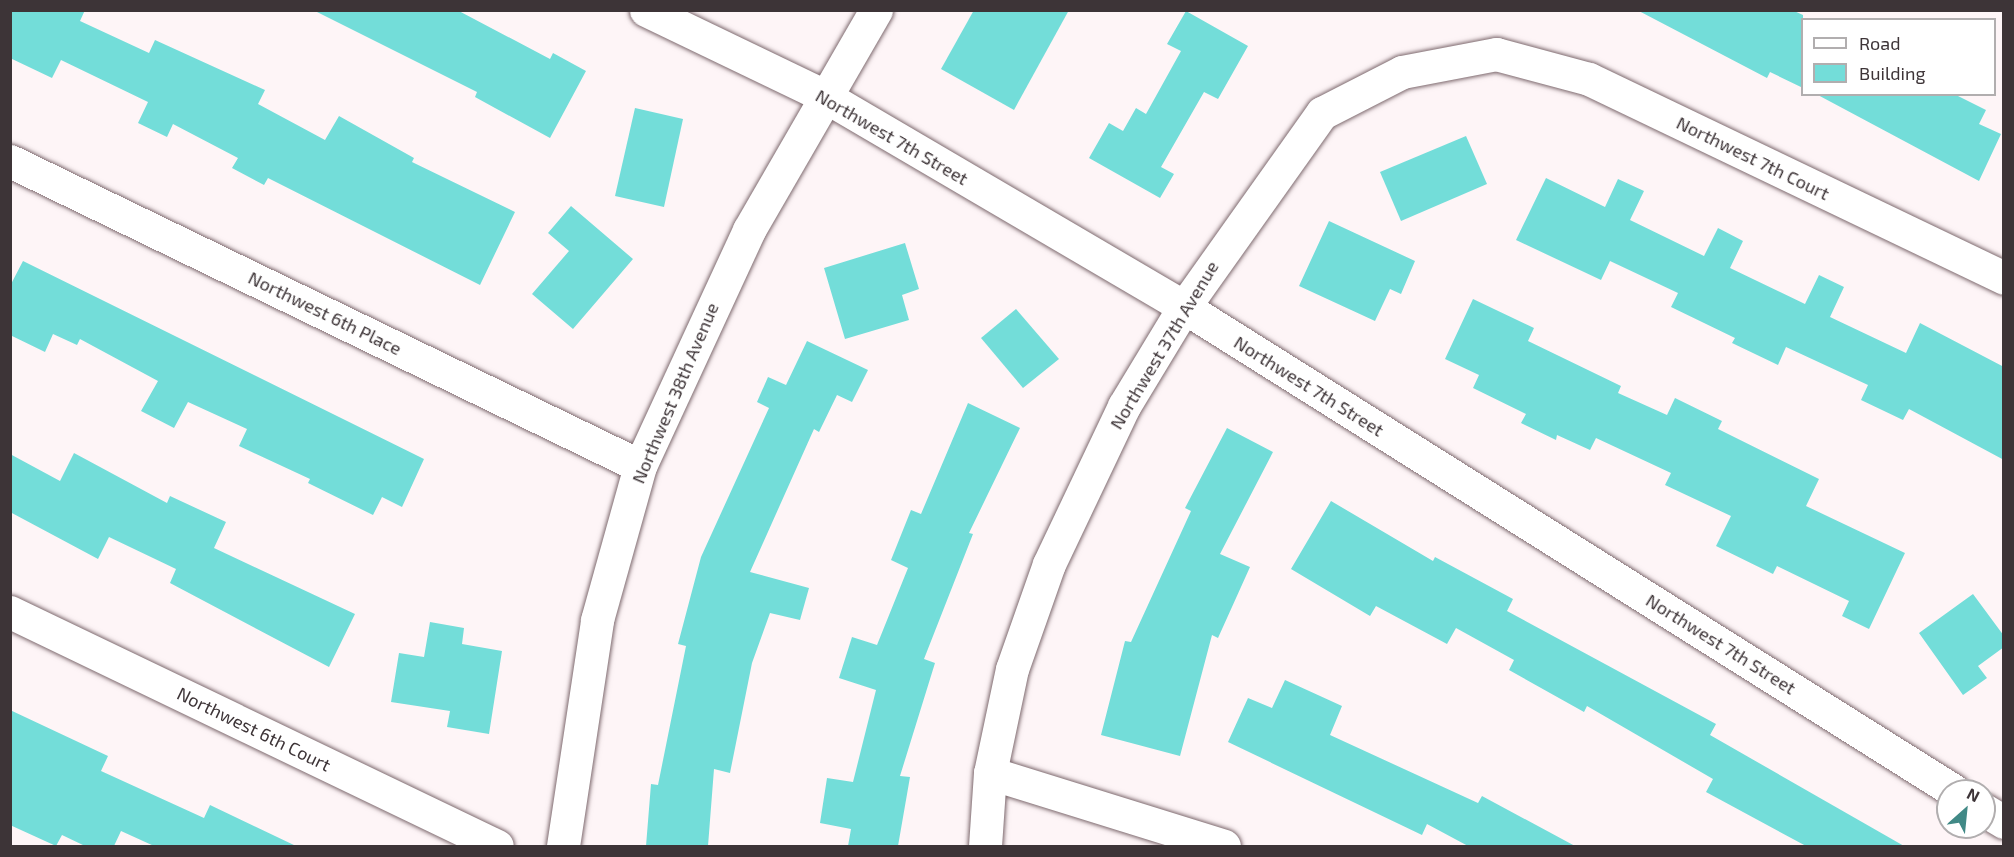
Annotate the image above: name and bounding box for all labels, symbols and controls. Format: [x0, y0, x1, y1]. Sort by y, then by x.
legend [1801, 18, 1996, 96]
text: Road [1859, 32, 1900, 54]
text: Building [1859, 62, 1926, 84]
street label: Northwest 7th Street [812, 85, 972, 189]
street label: Northwest 7th Court [1673, 112, 1833, 204]
street label: Northwest 37th Avenue [1105, 257, 1223, 433]
street label: Northwest 6th Place [245, 267, 405, 359]
street label: Northwest 38th Avenue [627, 299, 723, 487]
street label: Northwest 7th Street [1230, 331, 1388, 441]
street label: Northwest 7th Street [1642, 589, 1800, 699]
street label: Northwest 6th Court [174, 682, 334, 776]
north arrow [1936, 779, 1996, 839]
text: N [1964, 783, 1983, 805]

